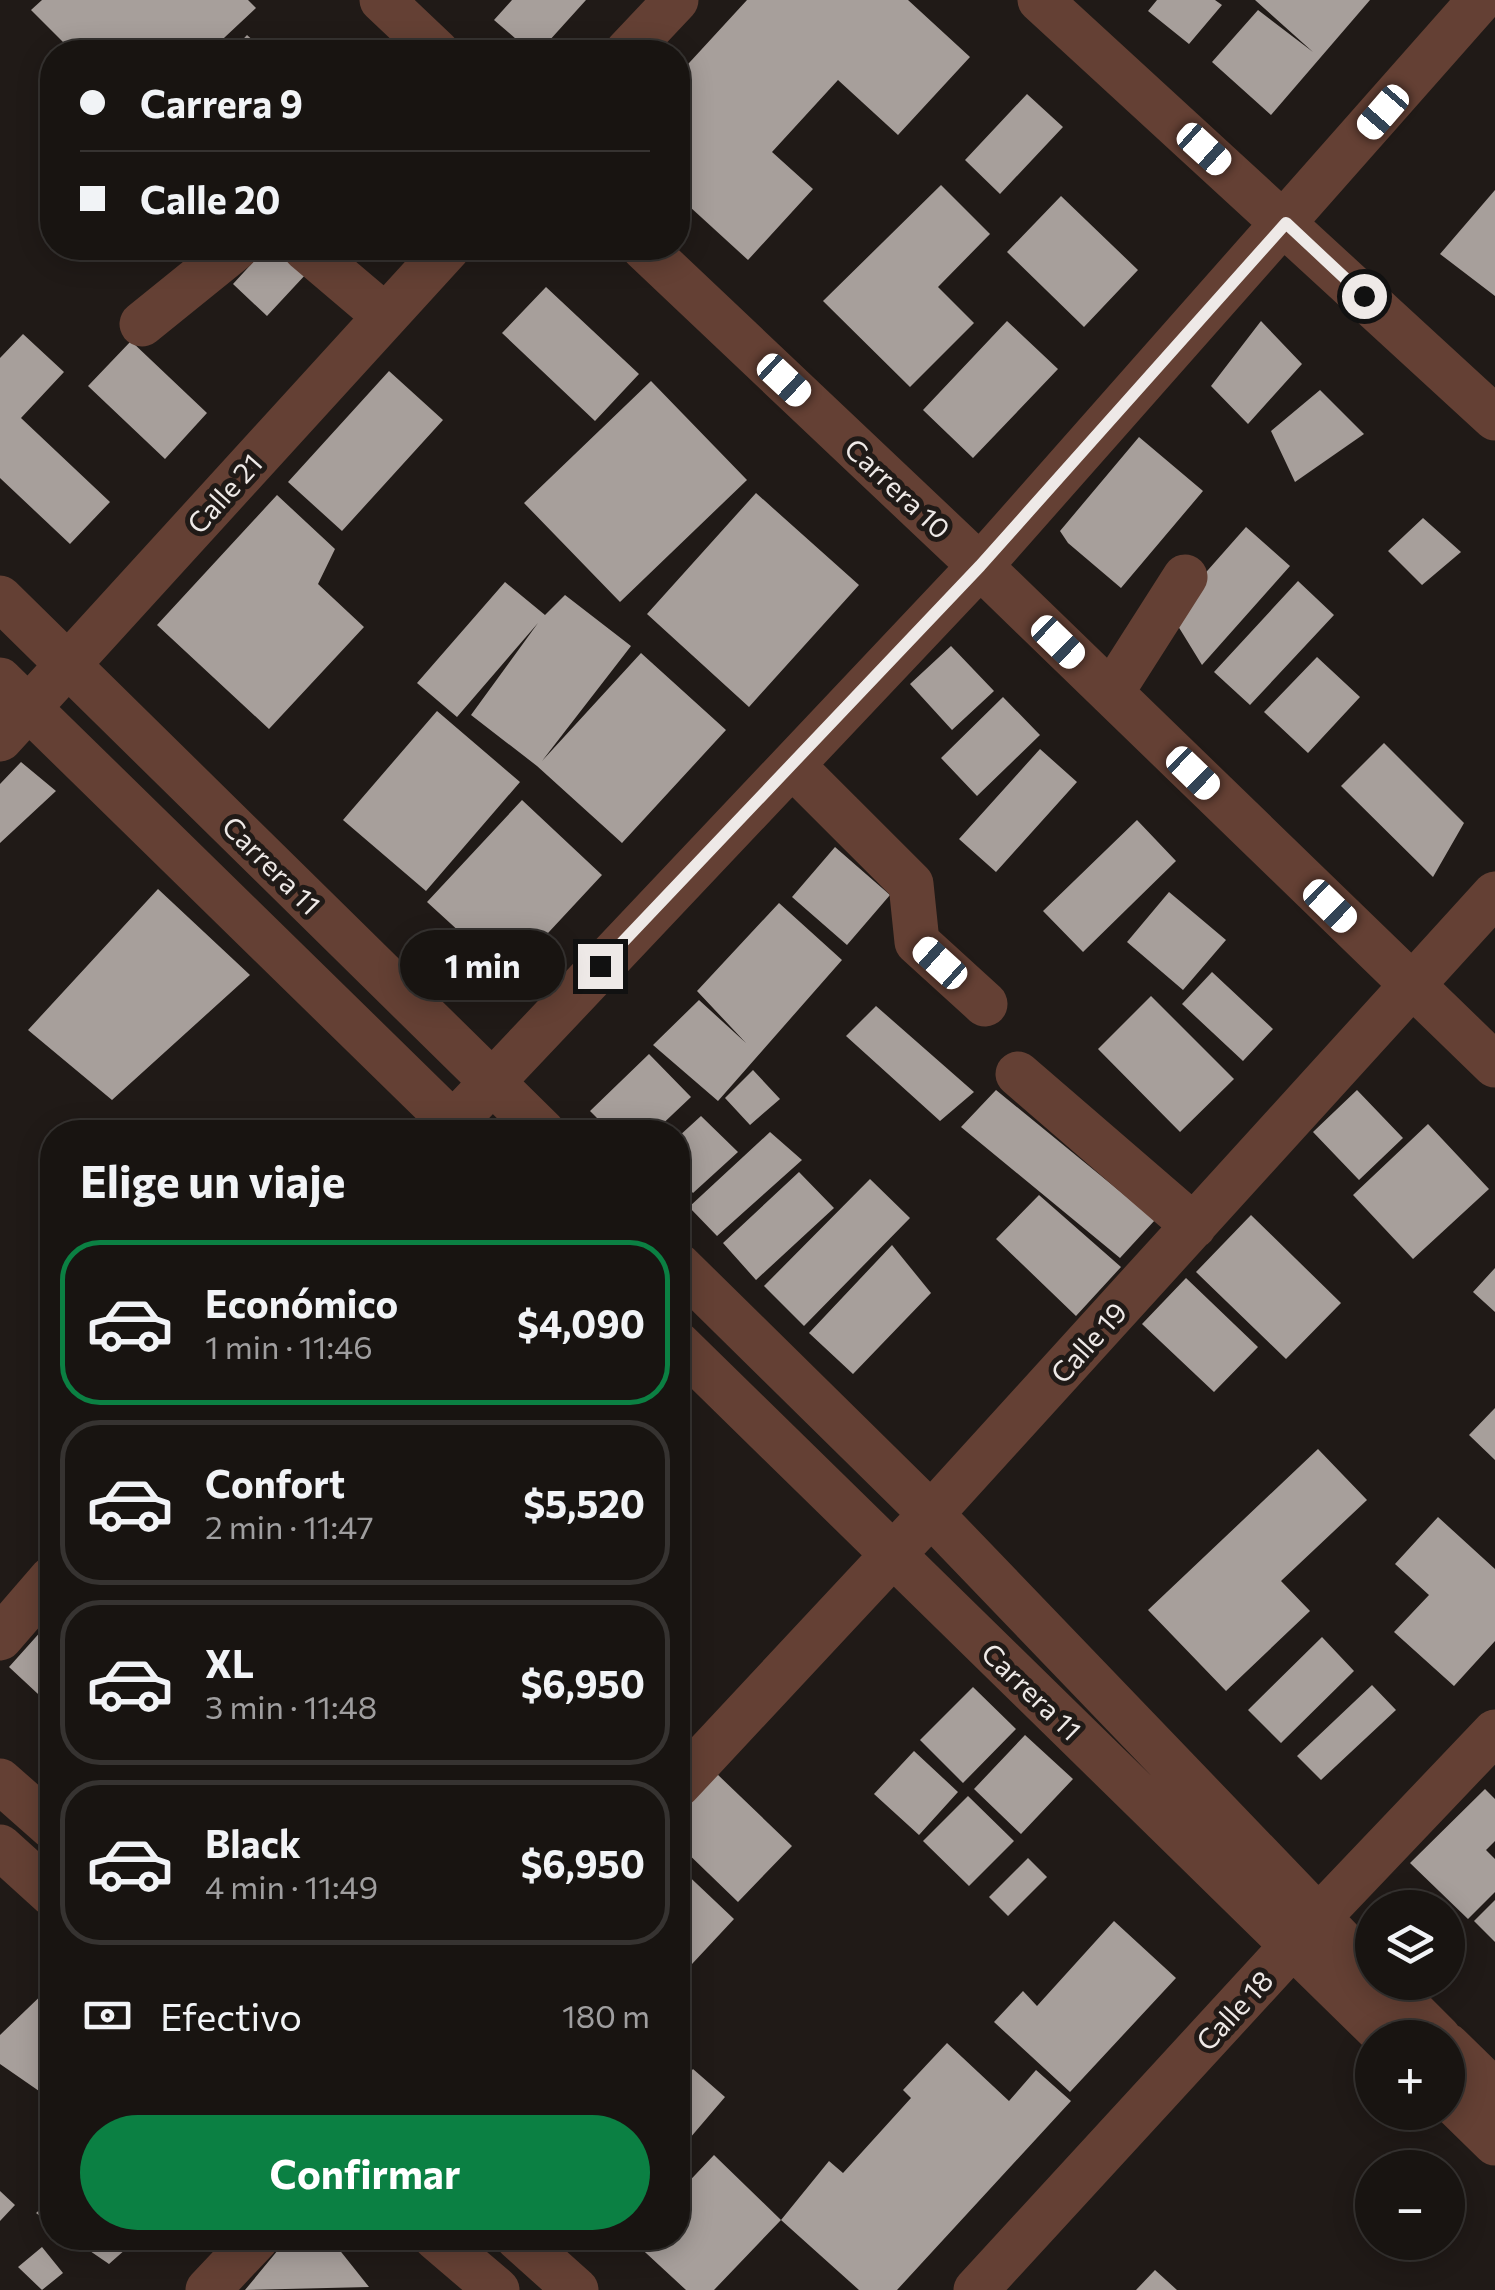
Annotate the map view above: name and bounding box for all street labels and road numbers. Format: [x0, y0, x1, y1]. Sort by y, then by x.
street label: Carrera 10 [838, 431, 958, 545]
street label: Calle 21 [179, 446, 269, 540]
street label: Carrera 11 [216, 809, 328, 921]
street label: Calle 19 [1043, 1295, 1133, 1389]
street label: Carrera 11 [975, 1635, 1089, 1747]
street label: Calle 18 [1188, 1963, 1280, 2057]

